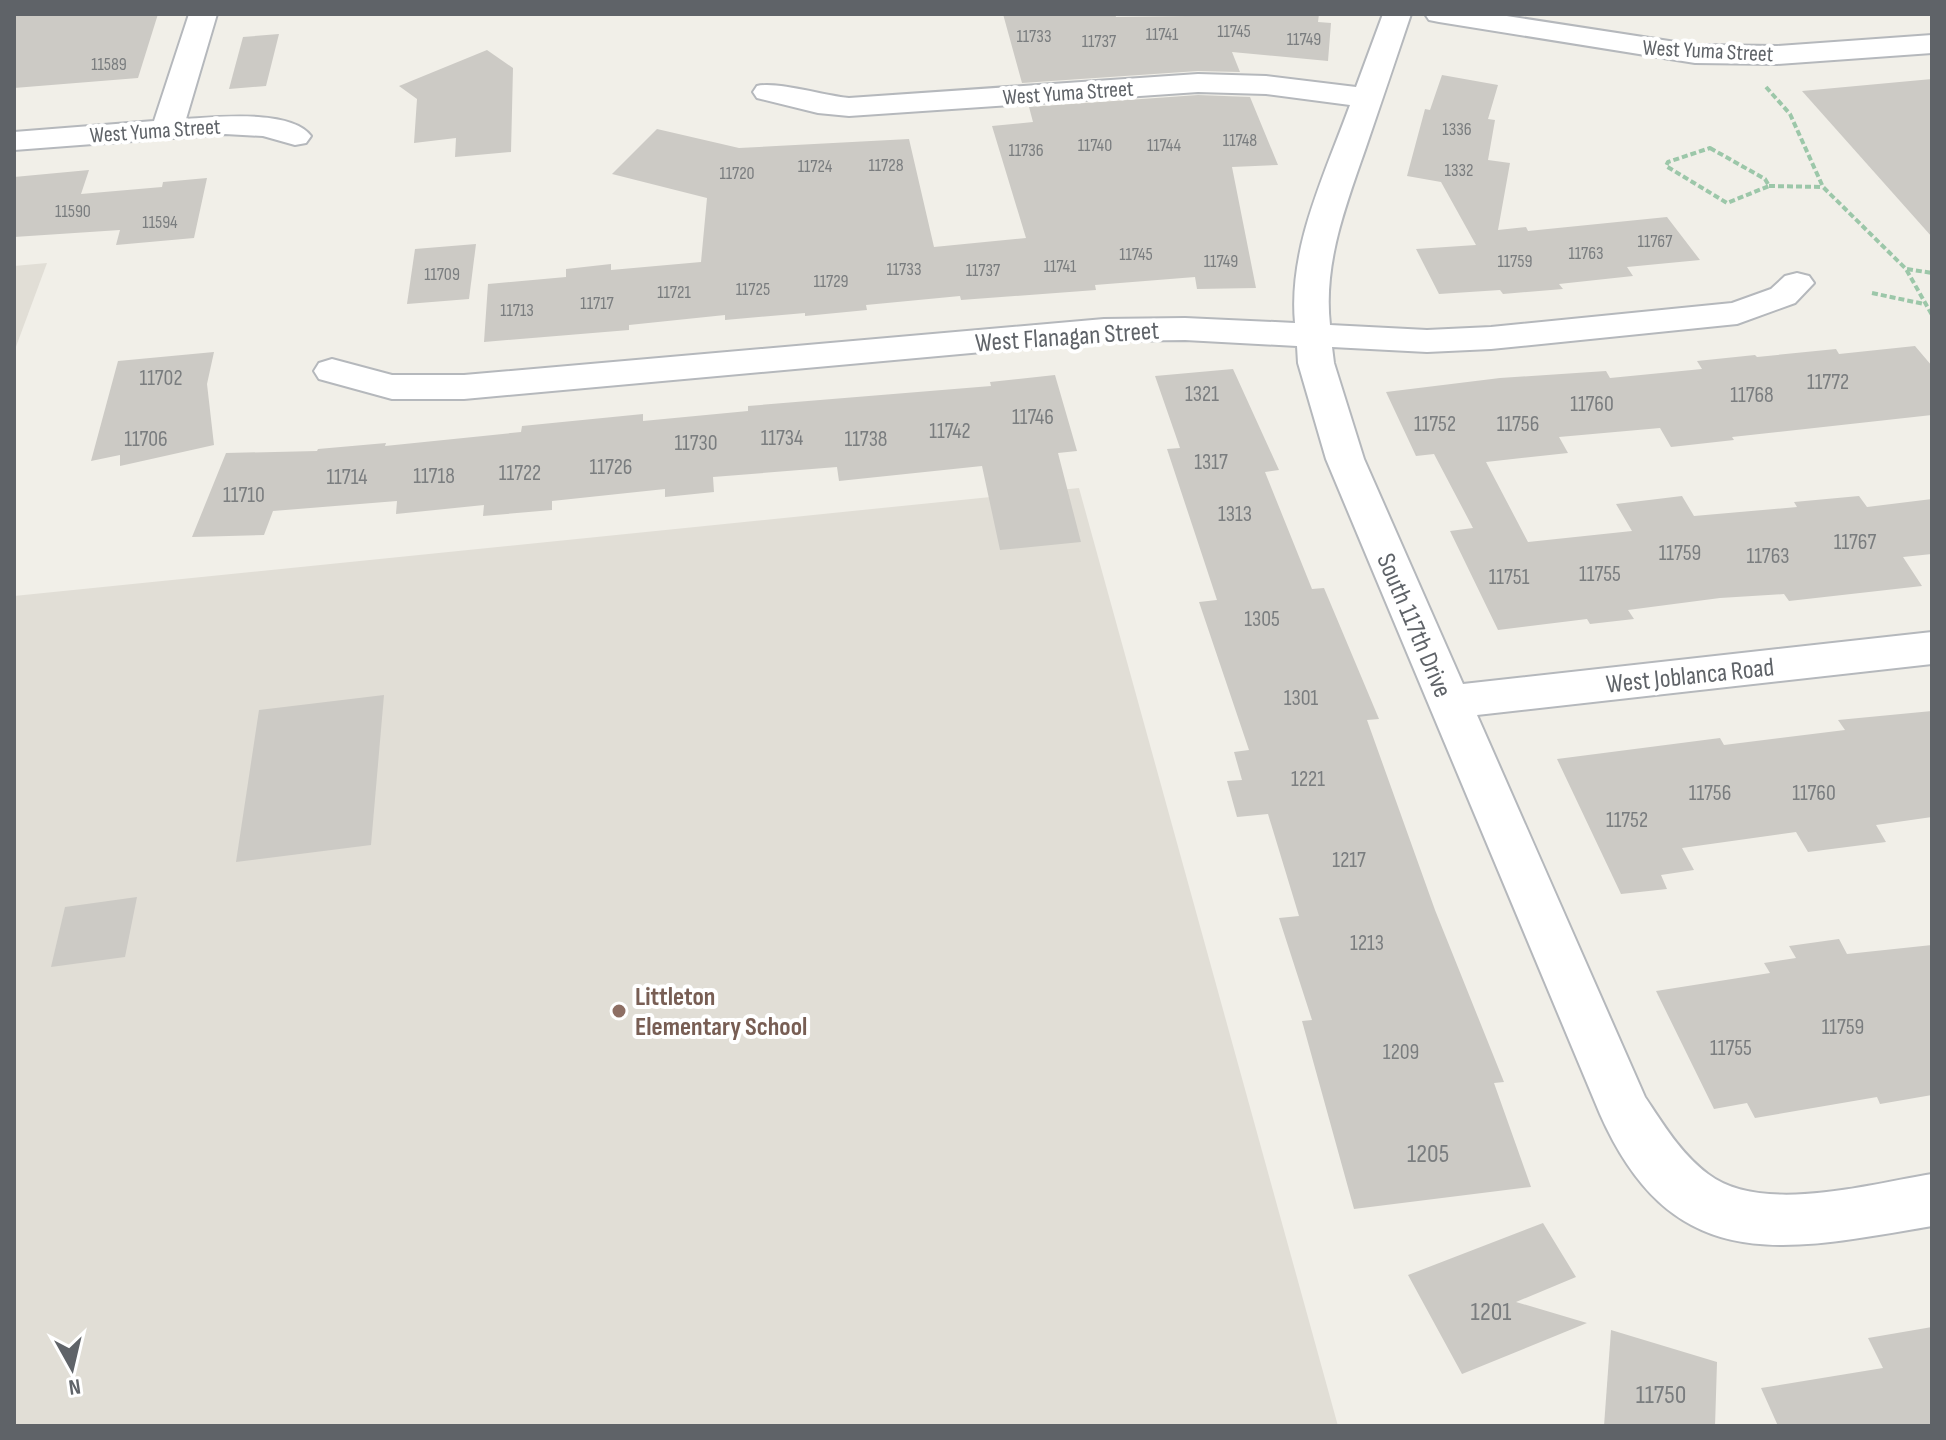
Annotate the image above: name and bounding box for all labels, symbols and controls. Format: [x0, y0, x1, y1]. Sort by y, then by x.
house number: 11745 [1217, 21, 1251, 42]
house number: 11741 [1146, 24, 1179, 45]
house number: 11733 [1017, 26, 1051, 47]
house number: 11749 [1287, 29, 1321, 50]
house number: 11737 [1082, 31, 1117, 52]
street label: West Yuma Street [1642, 35, 1774, 68]
house number: 11589 [91, 54, 127, 75]
street label: West Yuma Street [1002, 75, 1135, 112]
street label: West Yuma Street [89, 113, 222, 150]
house number: 1336 [1442, 119, 1472, 140]
house number: 11748 [1223, 130, 1257, 151]
house number: 11740 [1078, 135, 1112, 156]
house number: 11744 [1147, 135, 1181, 156]
house number: 11736 [1008, 140, 1044, 161]
house number: 11728 [868, 155, 904, 176]
house number: 11724 [798, 156, 833, 177]
house number: 1332 [1445, 160, 1473, 181]
house number: 11720 [719, 163, 755, 184]
house number: 11590 [55, 201, 91, 222]
house number: 11594 [142, 212, 178, 233]
house number: 11767 [1638, 231, 1673, 252]
house number: 11763 [1568, 243, 1604, 264]
house number: 11745 [1119, 244, 1153, 265]
house number: 11749 [1204, 251, 1238, 272]
house number: 11759 [1498, 251, 1532, 272]
house number: 11741 [1044, 256, 1077, 277]
house number: 11733 [887, 259, 921, 280]
house number: 11737 [966, 260, 1001, 281]
house number: 11709 [424, 264, 460, 285]
house number: 11729 [813, 271, 849, 292]
house number: 11725 [736, 279, 770, 300]
house number: 11721 [657, 282, 691, 303]
house number: 11717 [580, 293, 614, 314]
house number: 11713 [500, 300, 534, 321]
street label: West Flanagan Street [974, 316, 1160, 359]
house number: 11702 [140, 365, 182, 392]
house number: 11772 [1807, 369, 1849, 396]
house number: 1321 [1185, 381, 1219, 408]
house number: 11768 [1730, 382, 1774, 409]
house number: 11760 [1570, 391, 1614, 418]
house number: 11746 [1012, 404, 1054, 431]
house number: 11752 [1414, 411, 1456, 438]
house number: 11756 [1497, 411, 1539, 438]
house number: 11742 [929, 418, 971, 445]
house number: 11734 [761, 425, 803, 452]
house number: 11706 [124, 426, 168, 453]
house number: 11738 [844, 426, 888, 453]
house number: 11730 [674, 430, 718, 457]
house number: 1317 [1194, 449, 1228, 476]
house number: 11726 [590, 454, 632, 481]
house number: 11722 [499, 460, 541, 487]
house number: 11718 [413, 463, 455, 490]
house number: 11714 [326, 464, 368, 491]
house number: 11710 [223, 482, 265, 509]
house number: 1313 [1218, 501, 1252, 528]
house number: 11767 [1834, 529, 1876, 556]
house number: 11759 [1659, 540, 1701, 567]
house number: 11763 [1747, 543, 1790, 570]
street label: South 117th Drive [1369, 549, 1458, 702]
house number: 11755 [1579, 561, 1621, 588]
house number: 11751 [1489, 564, 1530, 591]
house number: 1305 [1244, 606, 1280, 633]
street label: West Joblanca Road [1605, 652, 1776, 701]
house number: 1301 [1284, 685, 1319, 712]
house number: 1221 [1291, 766, 1325, 793]
house number: 11756 [1689, 780, 1731, 807]
house number: 11760 [1792, 780, 1836, 807]
house number: 11752 [1606, 807, 1648, 834]
house number: 1217 [1332, 847, 1366, 874]
house number: 1213 [1350, 930, 1384, 957]
place label: Littleton Elementary School [635, 982, 807, 1043]
marker: Littleton Elementary School [610, 1002, 628, 1020]
house number: 11759 [1822, 1014, 1864, 1041]
house number: 11755 [1710, 1035, 1752, 1062]
house number: 1209 [1383, 1039, 1419, 1066]
house number: 1205 [1407, 1139, 1449, 1170]
house number: 1201 [1471, 1297, 1511, 1328]
north arrow [32, 1328, 112, 1408]
text: N [67, 1372, 82, 1401]
house number: 11750 [1636, 1380, 1686, 1411]

